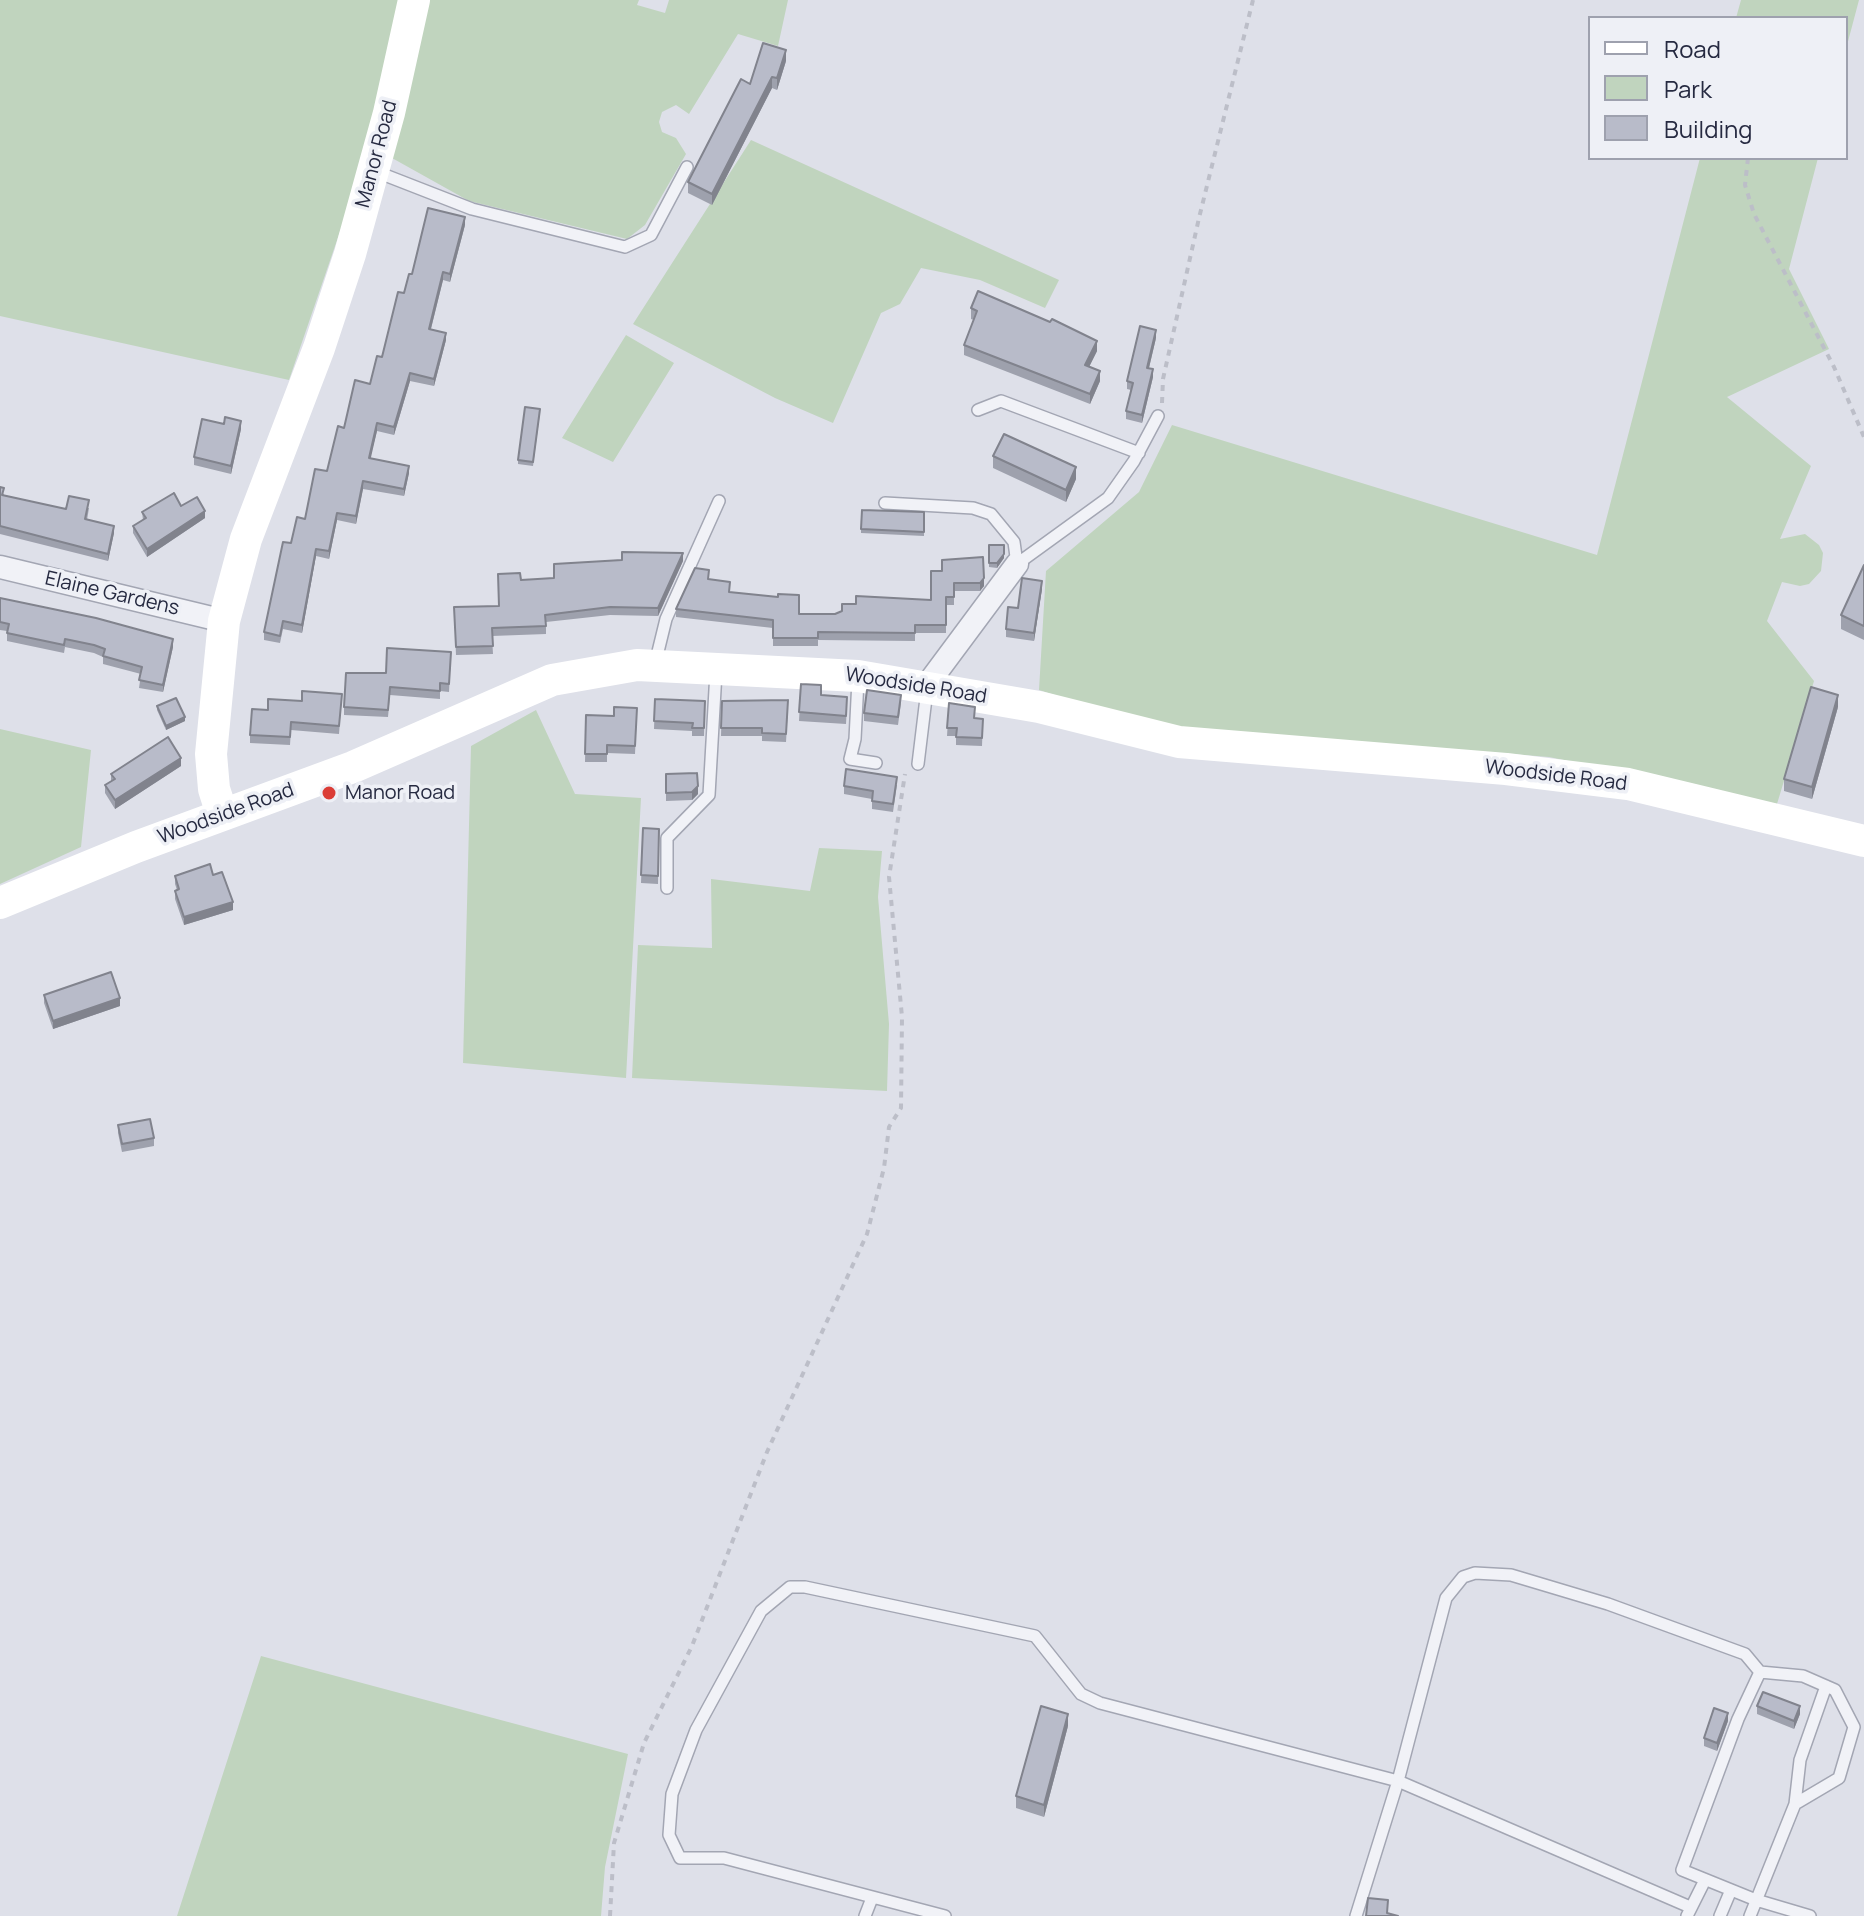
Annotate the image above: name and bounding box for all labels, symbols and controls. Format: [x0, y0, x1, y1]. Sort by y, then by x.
legend [1588, 16, 1848, 160]
text: Road [1664, 32, 1721, 65]
text: Park [1664, 72, 1712, 105]
street label: Manor Road [351, 98, 403, 210]
text: Building [1664, 112, 1752, 145]
street label: Elaine Gardens [42, 567, 182, 621]
street label: Woodside Road [843, 663, 989, 709]
street label: Woodside Road [1484, 755, 1628, 797]
street label: Woodside Road [155, 778, 297, 850]
place label: Manor Road [345, 781, 455, 805]
marker: Manor Road [320, 784, 338, 802]

